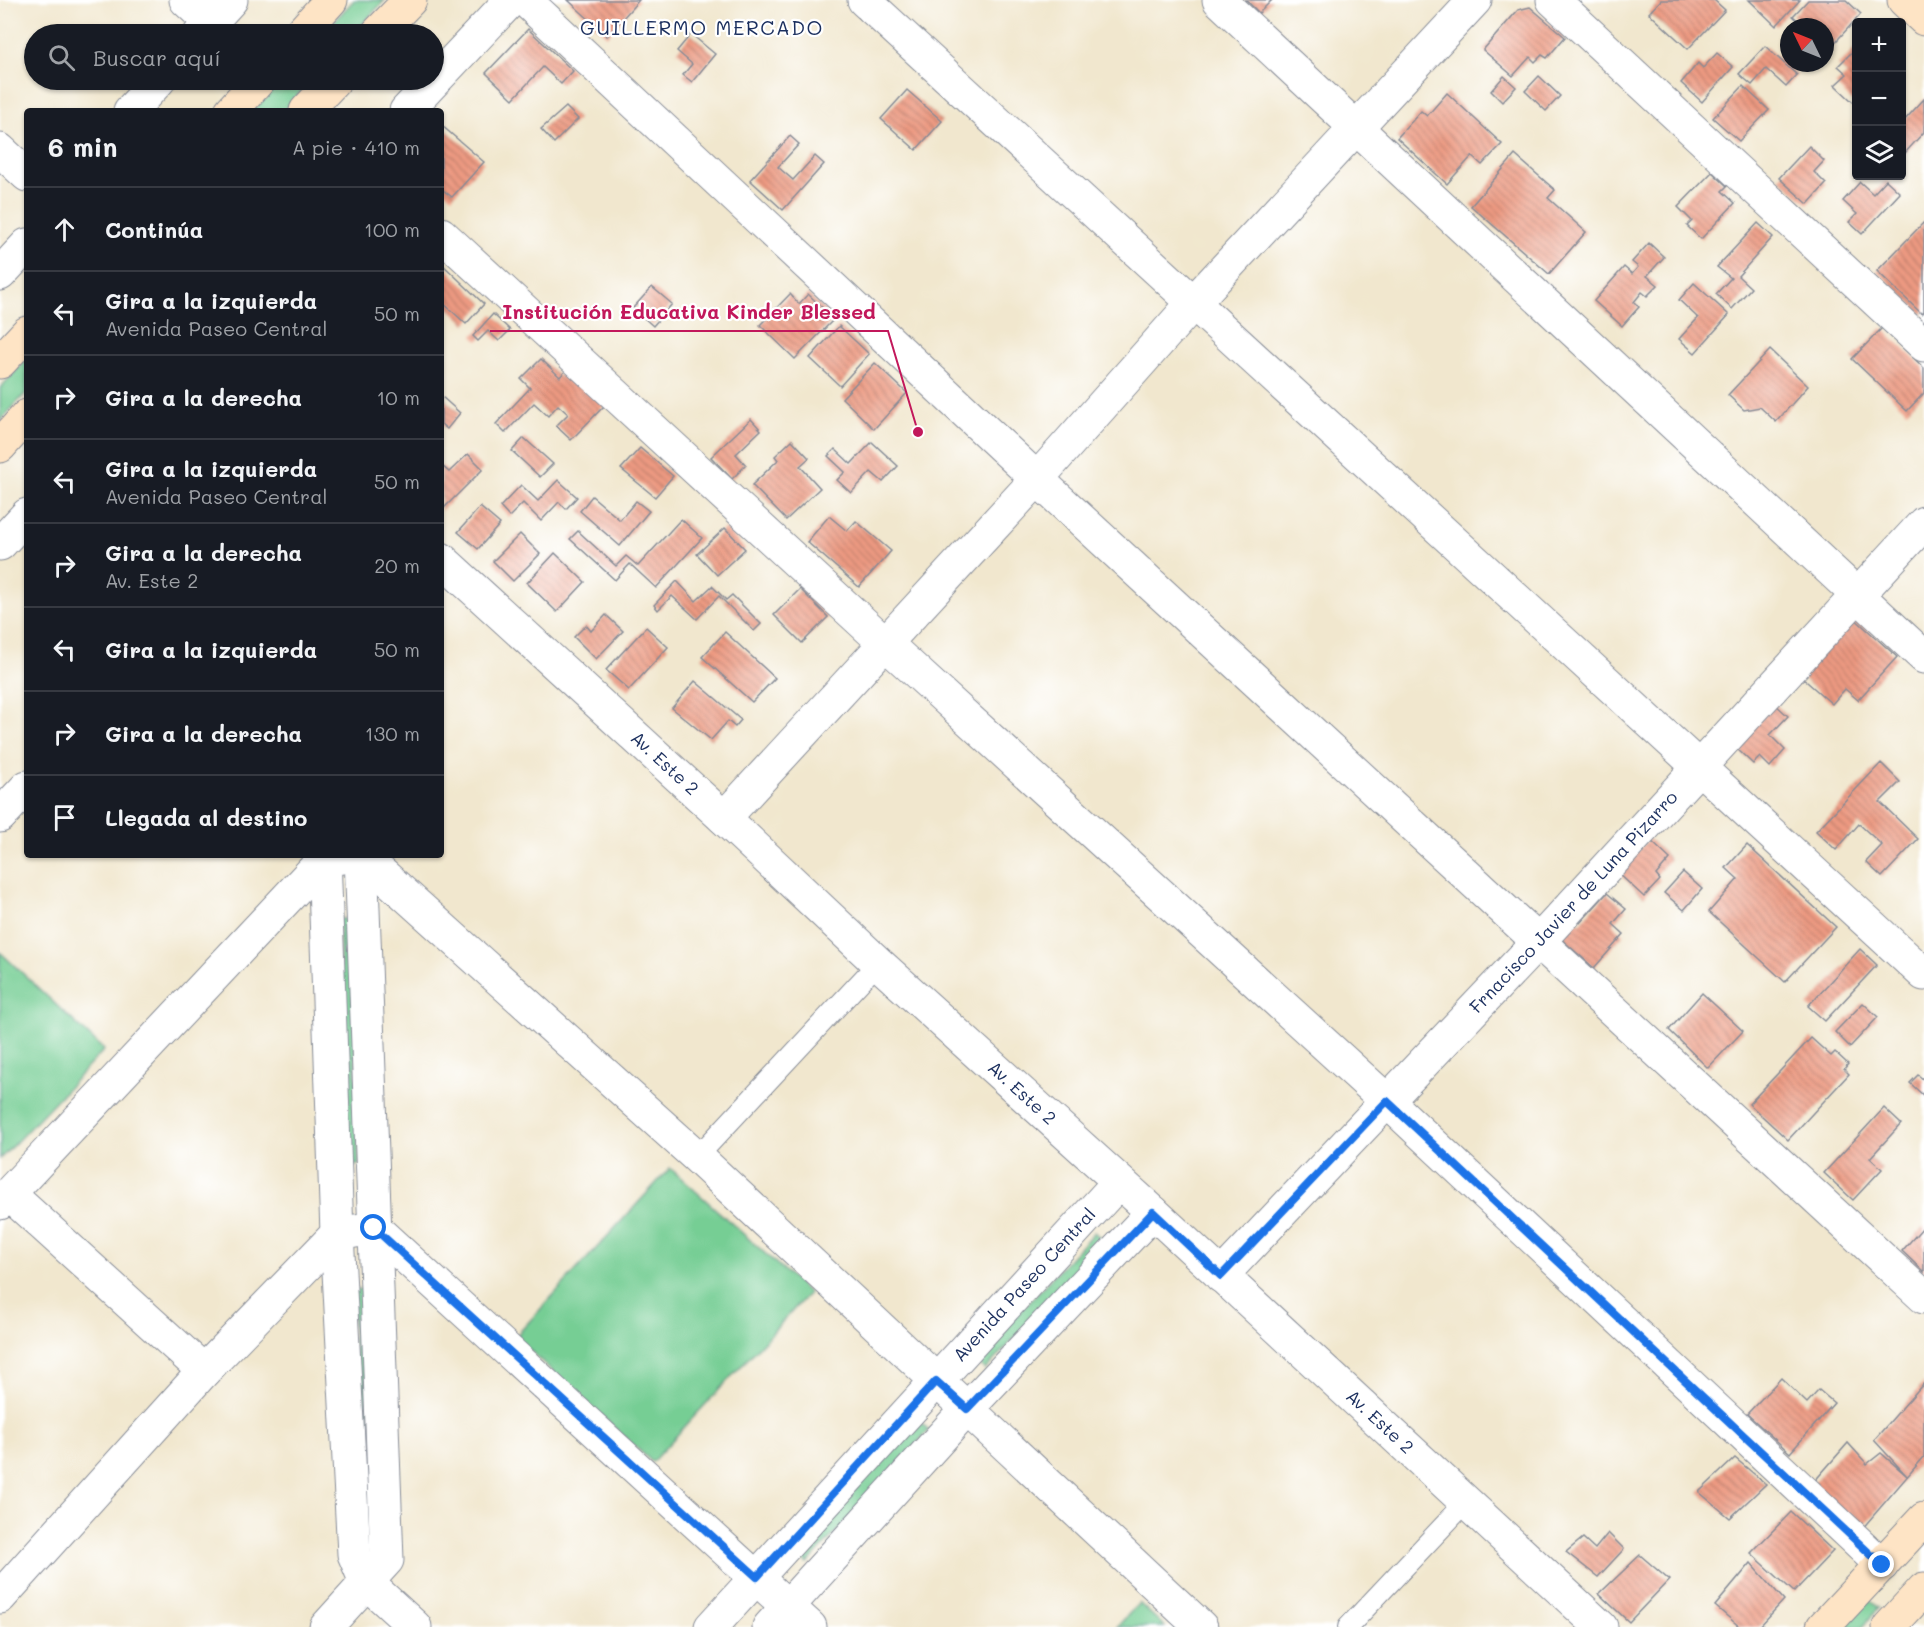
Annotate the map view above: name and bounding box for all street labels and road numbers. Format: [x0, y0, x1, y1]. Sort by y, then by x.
street label: Av. Este 2 [626, 726, 704, 800]
street label: Frnacisco Javier de Luna Pizarro [1464, 785, 1683, 1018]
street label: Av. Este 2 [983, 1055, 1062, 1130]
street label: Avenida Paseo Central [947, 1202, 1100, 1366]
street label: Av. Este 2 [1341, 1384, 1419, 1459]

